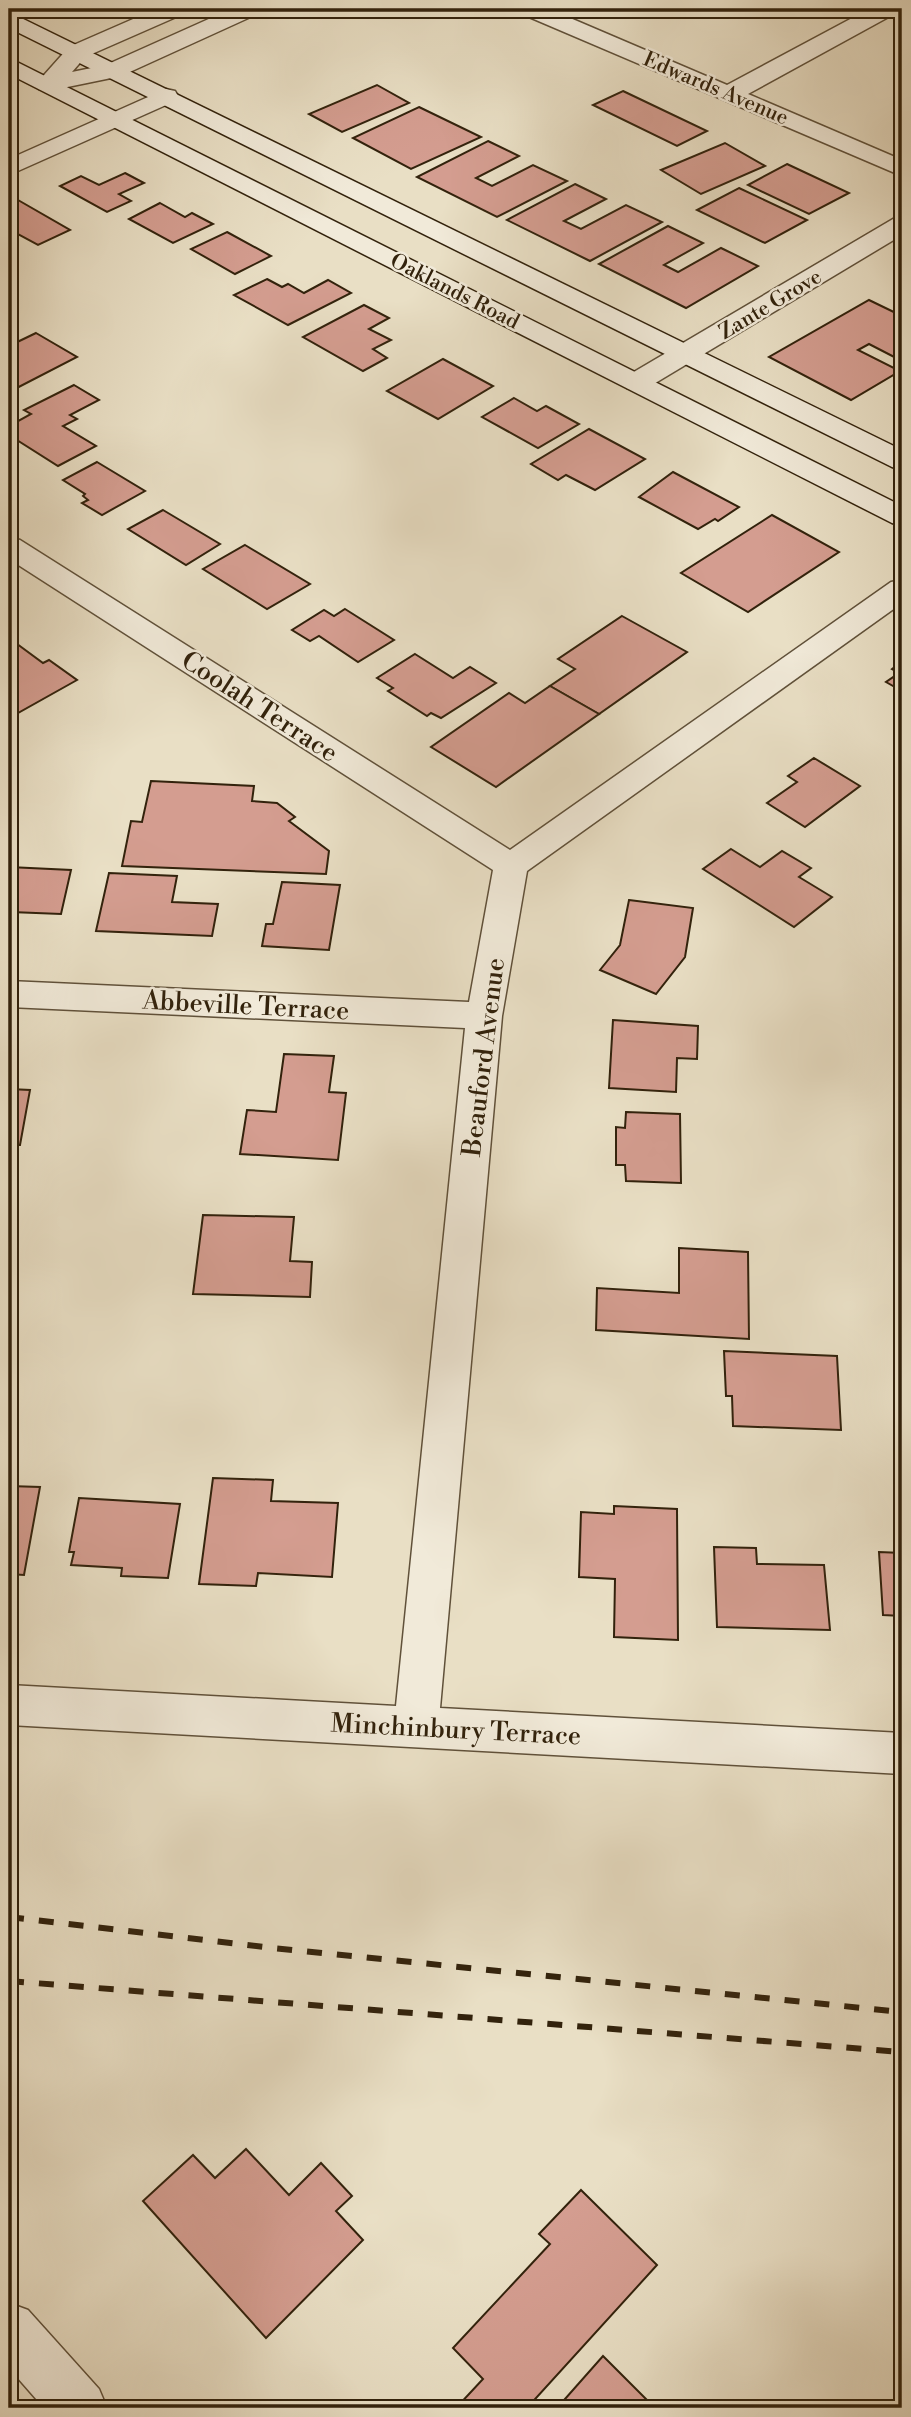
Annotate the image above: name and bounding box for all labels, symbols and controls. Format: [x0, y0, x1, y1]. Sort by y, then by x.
street label: Edwards Avenue [639, 47, 792, 131]
street label: Oaklands Road [386, 248, 524, 336]
street label: Zante Grove [714, 264, 827, 346]
street label: Coolah Terrace [175, 644, 344, 769]
street label: Beauford Avenue [456, 956, 512, 1159]
street label: Abbeville Terrace [141, 985, 350, 1027]
street label: Minchinbury Terrace [330, 1707, 582, 1753]

